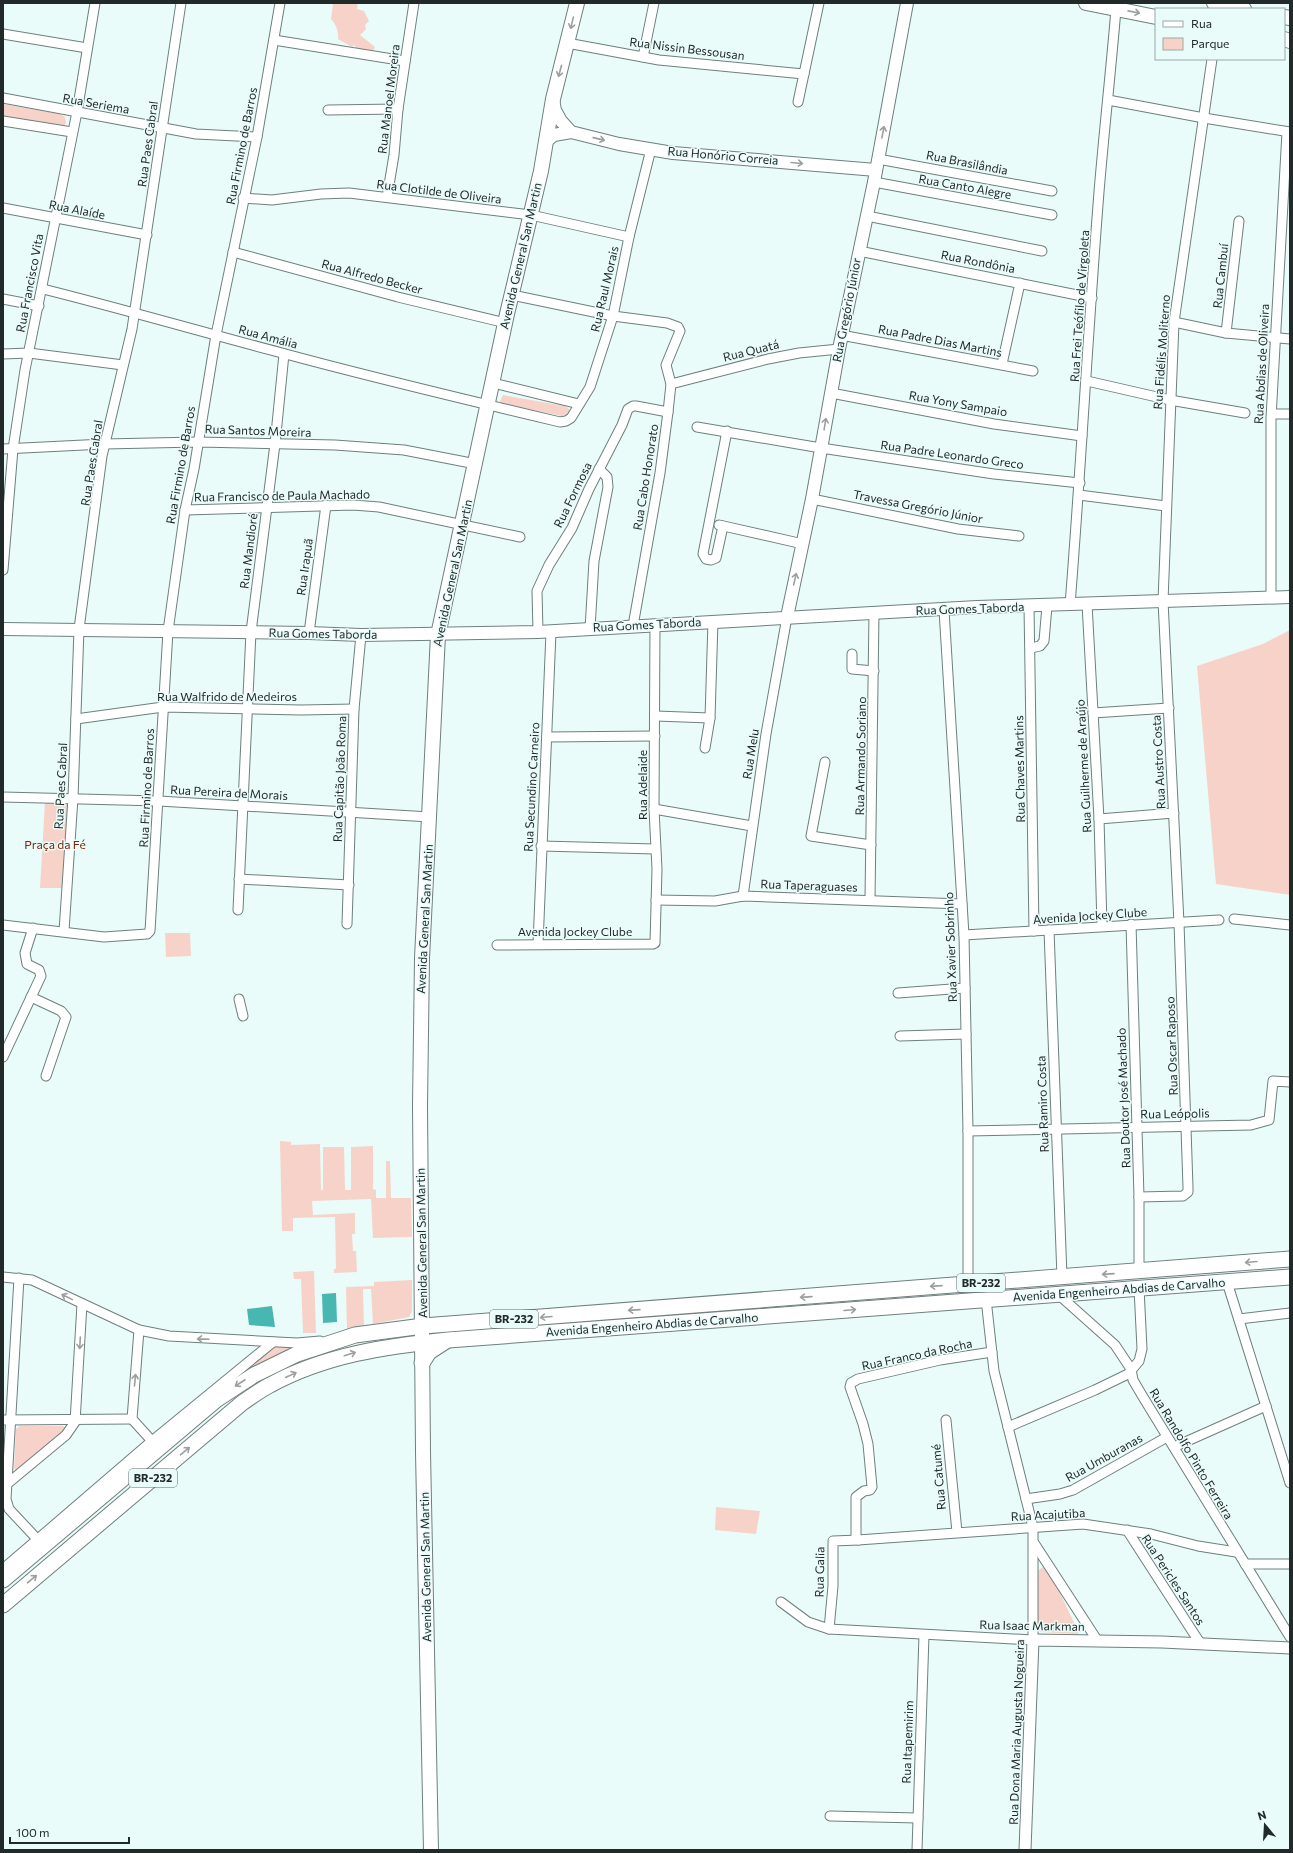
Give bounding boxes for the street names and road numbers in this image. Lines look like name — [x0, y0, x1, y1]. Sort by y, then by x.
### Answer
street label: Rua Nissin Bessousan — [629, 34, 746, 62]
street label: Rua Manoel Moreira — [374, 43, 402, 154]
street label: Rua Firmino de Barros — [223, 86, 259, 206]
street label: Rua Seriema — [62, 90, 131, 116]
street label: Rua Paes Cabral — [134, 100, 160, 188]
street label: Rua Honório Correia — [667, 143, 779, 167]
street label: Rua Brasilândia — [925, 147, 1009, 177]
street label: Rua Canto Alegre — [918, 171, 1013, 201]
street label: Rua Clotilde de Oliveira — [376, 176, 503, 206]
street label: Avenida General San Martin — [496, 181, 544, 330]
street label: Rua Alaíde — [48, 197, 107, 221]
street label: Rua Frei Teófilo de Virgoleta — [1067, 229, 1091, 382]
street label: Rua Francisco Vita — [13, 232, 45, 333]
street label: Rua Cambuí — [1210, 242, 1230, 309]
street label: Rua Raul Morais — [587, 244, 621, 333]
street label: Rua Rondônia — [940, 247, 1016, 275]
street label: Rua Alfredo Becker — [320, 256, 424, 296]
street label: Rua Gregório Júnior — [829, 256, 864, 363]
street label: Rua Fidélis Moliterno — [1150, 294, 1172, 410]
street label: Rua Abdias de Oliveira — [1251, 303, 1271, 424]
street label: Rua Amália — [237, 321, 299, 351]
street label: Rua Padre Dias Martins — [877, 321, 1003, 359]
street label: Rua Quatá — [721, 336, 780, 364]
street label: Rua Yony Sampaio — [908, 387, 1009, 419]
street label: Rua Firmino de Barros — [163, 405, 197, 525]
street label: Rua Paes Cabral — [77, 419, 105, 507]
street label: Rua Santos Moreira — [204, 421, 312, 439]
street label: Rua Cabo Honorato — [630, 423, 660, 531]
street label: Rua Padre Leonardo Greco — [880, 437, 1025, 471]
street label: Rua Formosa — [550, 460, 594, 530]
street label: Rua Francisco de Paula Machado — [194, 486, 370, 504]
street label: Travessa Gregório Júnior — [852, 487, 985, 527]
street label: Avenida General San Martin — [430, 498, 474, 648]
street label: Rua Mandioré — [236, 512, 260, 589]
street label: Rua Irapuã — [293, 537, 315, 596]
street label: Rua Gomes Taborda — [915, 599, 1025, 617]
street label: Rua Gomes Taborda — [592, 614, 702, 634]
street label: Rua Gomes Taborda — [269, 625, 378, 641]
street label: Rua Walfrido de Medeiros — [157, 689, 297, 703]
street label: Rua Armando Soriano — [852, 696, 868, 815]
street label: Rua Guilherme de Araújo — [1073, 699, 1093, 833]
street label: Rua Chaves Martins — [1011, 715, 1027, 823]
street label: Rua Austro Costa — [1149, 715, 1167, 810]
street label: Rua Capitão João Roma — [330, 716, 349, 842]
street label: Rua Secundino Carneiro — [521, 722, 541, 852]
street label: Rua Firmino de Barros — [136, 728, 156, 848]
street label: Rua Melu — [739, 728, 761, 780]
street label: Rua Paes Cabral — [51, 742, 69, 830]
street label: Rua Adelaide — [635, 750, 649, 820]
street label: Rua Pereira de Morais — [170, 782, 288, 802]
street label: Avenida General San Martin — [413, 844, 435, 994]
street label: Rua Taperaguases — [760, 876, 858, 894]
street label: Rua Xavier Sobrinho — [941, 892, 959, 1002]
street label: Avenida Jockey Clube — [1032, 904, 1148, 927]
street label: Avenida Jockey Clube — [518, 924, 632, 939]
street label: Rua Oscar Raposo — [1162, 996, 1180, 1096]
street label: Rua Doutor José Machado — [1114, 1028, 1133, 1169]
street label: Rua Ramiro Costa — [1033, 1055, 1051, 1153]
street label: Rua Leópolis — [1140, 1105, 1210, 1121]
street label: Avenida General San Martin — [413, 1168, 429, 1318]
road number: BR-232 — [957, 1274, 1005, 1292]
street label: Avenida Engenheiro Abdias de Carvalho — [1012, 1275, 1226, 1303]
road number: BR-232 — [490, 1310, 538, 1328]
street label: Avenida Engenheiro Abdias de Carvalho — [545, 1310, 759, 1338]
street label: Rua Franco da Rocha — [860, 1335, 973, 1373]
street label: Rua Randolfo Pinto Ferreira — [1147, 1386, 1236, 1521]
street label: Rua Umburanas — [1063, 1430, 1144, 1484]
street label: Rua Catumé — [928, 1444, 948, 1511]
road number: BR-232 — [129, 1469, 177, 1487]
street label: Avenida General San Martin — [417, 1492, 433, 1642]
street label: Rua Acajutiba — [1010, 1505, 1086, 1523]
street label: Rua Pericles Santos — [1139, 1531, 1208, 1627]
street label: Rua Galia — [812, 1546, 826, 1597]
street label: Rua Isaac Markman — [979, 1617, 1085, 1633]
street label: Rua Dona Maria Augusta Nogueira — [1006, 1639, 1026, 1825]
street label: Rua Itapemirim — [899, 1700, 915, 1784]

